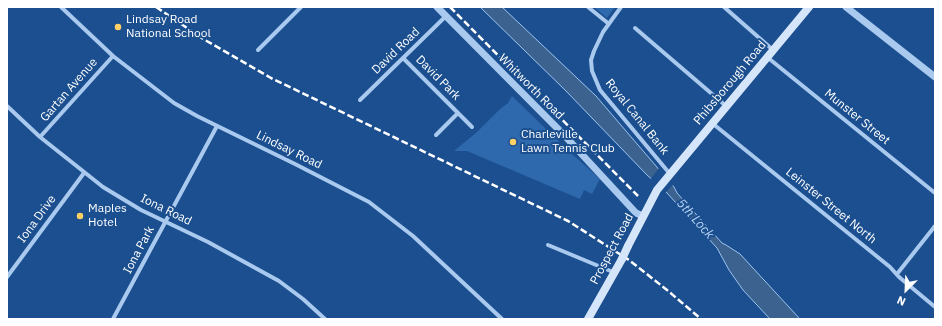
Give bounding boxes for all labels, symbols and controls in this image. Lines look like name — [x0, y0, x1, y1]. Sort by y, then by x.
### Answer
place label: Lindsay Road National School — [126, 13, 211, 41]
marker: Lindsay Road National School — [113, 22, 123, 32]
street label: David Road — [369, 25, 423, 77]
street label: Phibsborough Road — [691, 38, 769, 128]
street label: Whitworth Road — [495, 51, 567, 123]
street label: David Park — [413, 53, 463, 103]
street label: Gartan Avenue — [37, 55, 101, 125]
street label: Royal Canal Bank — [602, 76, 672, 158]
street label: Munster Street — [821, 86, 893, 148]
street label: Lindsay Road — [254, 128, 324, 172]
place label: Charleville Lawn Tennis Club — [521, 128, 615, 156]
marker: Charleville Lawn Tennis Club — [508, 137, 518, 147]
street label: Leinster Street North — [783, 165, 879, 247]
street label: Iona Road — [138, 191, 194, 229]
street label: Iona Drive — [15, 192, 59, 246]
water label: 5th Lock — [673, 196, 717, 242]
place label: Maples Hotel — [88, 202, 127, 230]
marker: Maples Hotel — [75, 211, 85, 221]
street label: Prospect Road — [587, 211, 637, 287]
street label: Iona Park — [120, 224, 158, 276]
north arrow — [886, 270, 926, 310]
text: N — [895, 293, 908, 309]

